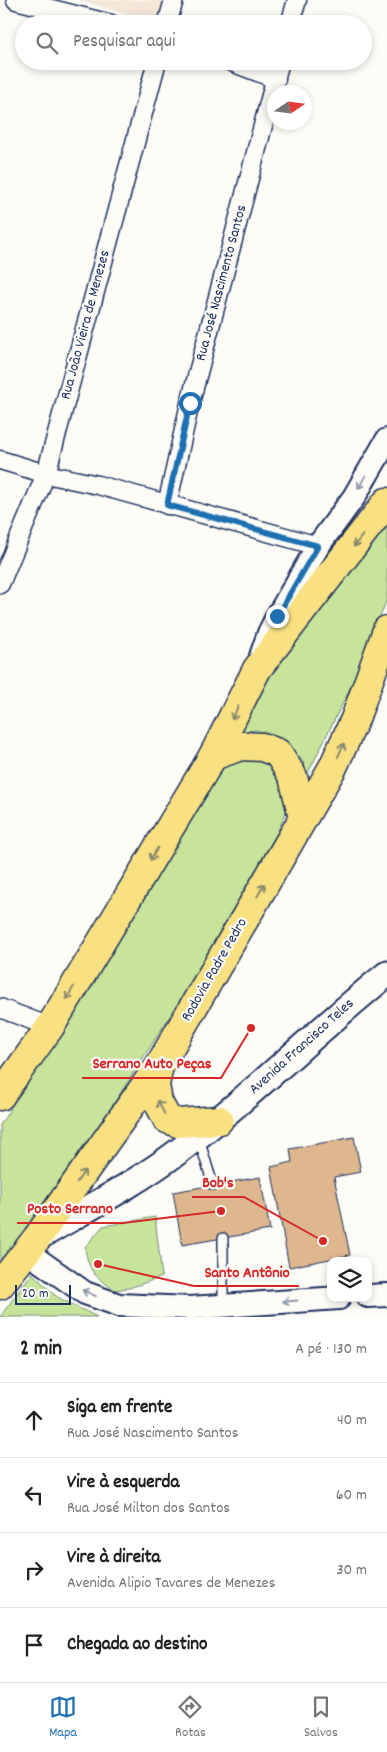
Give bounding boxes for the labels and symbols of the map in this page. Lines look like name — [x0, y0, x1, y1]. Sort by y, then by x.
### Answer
north arrow — [267, 85, 312, 130]
street label: Rua José Nascimento Santos — [191, 203, 253, 363]
street label: Rua João Vieira de Menezes — [55, 248, 117, 402]
route start — [179, 392, 202, 415]
one-way arrow — [357, 474, 367, 488]
one-way arrow — [352, 534, 363, 547]
route end — [266, 605, 289, 628]
one-way arrow — [230, 705, 239, 720]
one-way arrow — [337, 743, 347, 758]
one-way arrow — [149, 846, 159, 860]
one-way arrow — [256, 884, 266, 898]
street label: Rodovia Padre Pedro — [176, 914, 254, 1026]
one-way arrow — [65, 985, 75, 999]
street label: Avenida Francisco Teles — [245, 994, 359, 1100]
callout: Serrano Auto Peças — [82, 1047, 221, 1078]
text: Serrano Auto Peças — [93, 1053, 212, 1076]
one-way arrow — [156, 1099, 166, 1114]
callout: Bob's — [192, 1166, 244, 1197]
one-way arrow — [76, 1169, 86, 1183]
text: Bob's — [202, 1172, 234, 1195]
callout: Posto Serrano — [17, 1192, 123, 1223]
text: Posto Serrano — [27, 1198, 113, 1221]
callout: Santo Antônio — [194, 1255, 299, 1286]
text: Santo Antônio — [204, 1262, 290, 1285]
scale bar — [15, 1282, 71, 1305]
one-way arrow — [82, 1288, 97, 1298]
one-way arrow — [282, 1297, 298, 1306]

